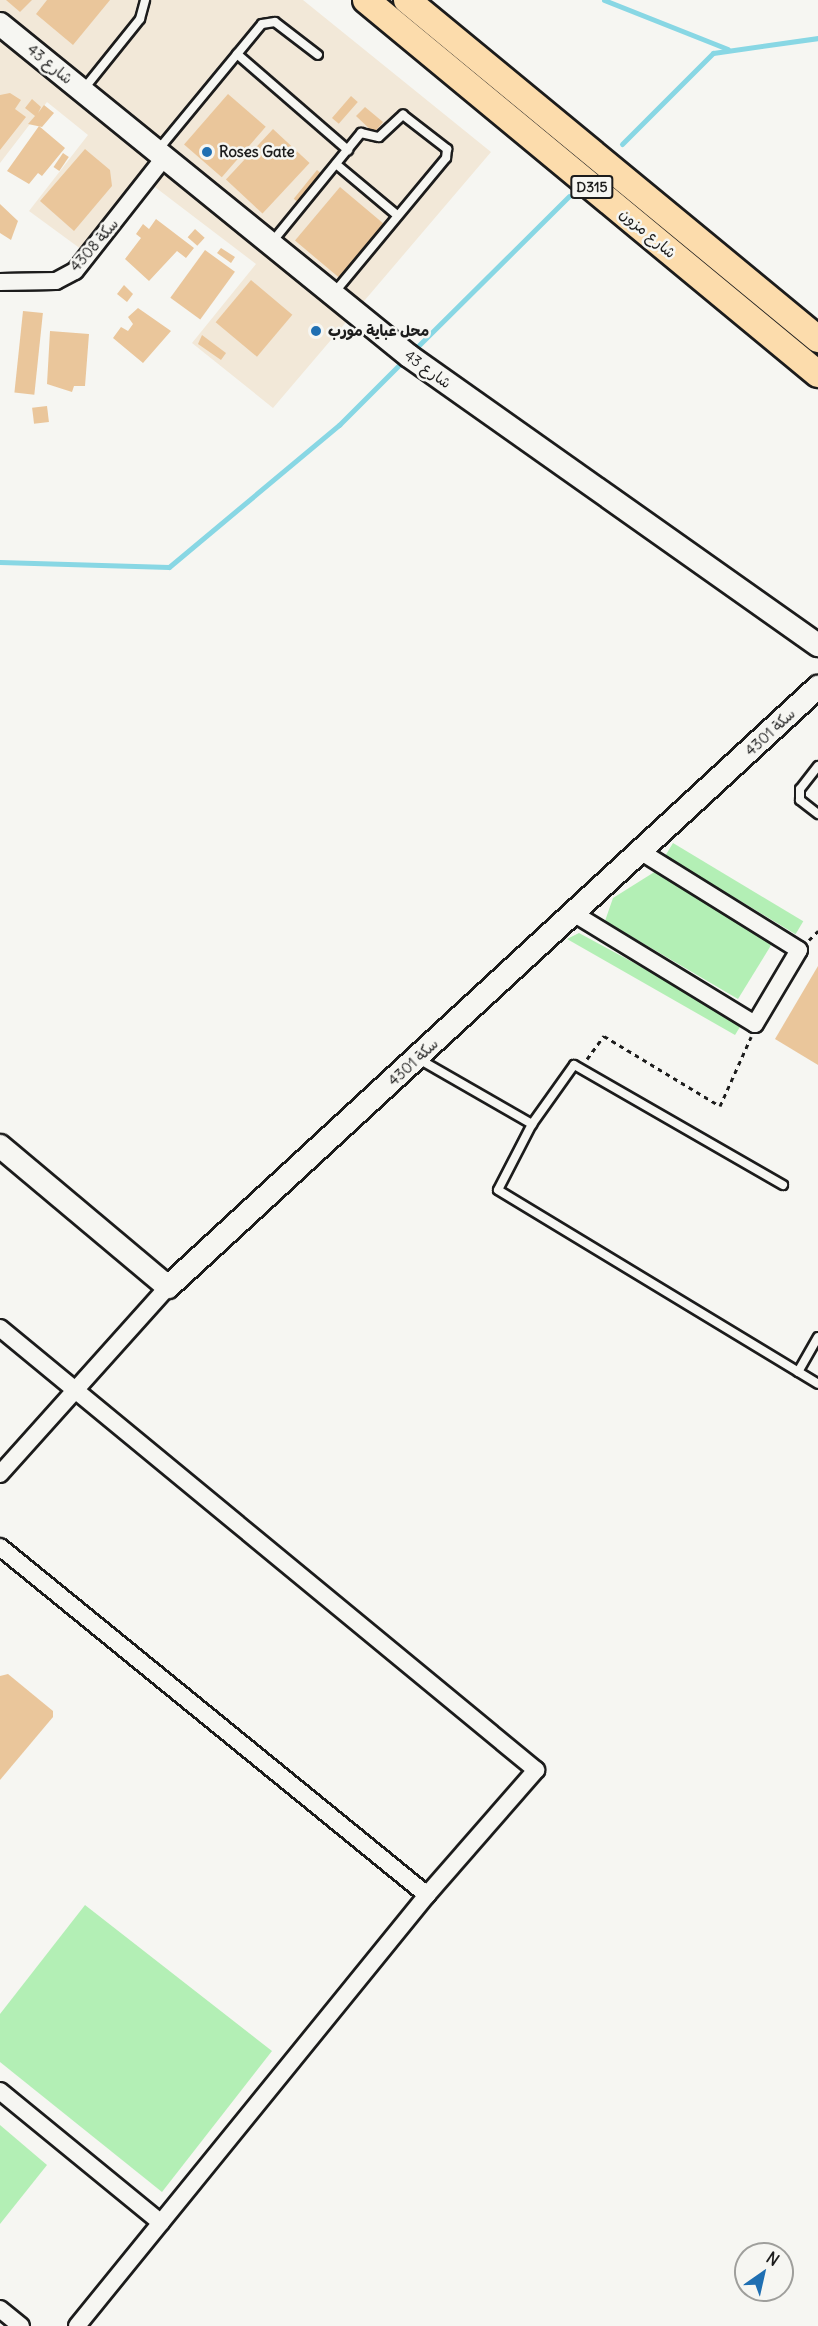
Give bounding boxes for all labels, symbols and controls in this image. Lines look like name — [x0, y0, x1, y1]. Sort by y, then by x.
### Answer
street label: شارع 43 — [24, 40, 76, 88]
place label: Roses Gate — [219, 143, 295, 161]
marker: Roses Gate — [200, 145, 214, 159]
road number: D315 — [570, 176, 614, 198]
street label: شارع مزون — [616, 204, 680, 262]
street label: سكة 4308 — [66, 215, 122, 275]
place label: محل عباية مورب — [328, 322, 429, 340]
marker: محل عباية مورب — [309, 324, 323, 338]
street label: شارع 43 — [401, 346, 455, 392]
street label: سكة 4301 — [741, 704, 799, 760]
street label: سكة 4301 — [384, 1034, 442, 1090]
north arrow — [734, 2242, 794, 2302]
text: N — [763, 2247, 783, 2270]

